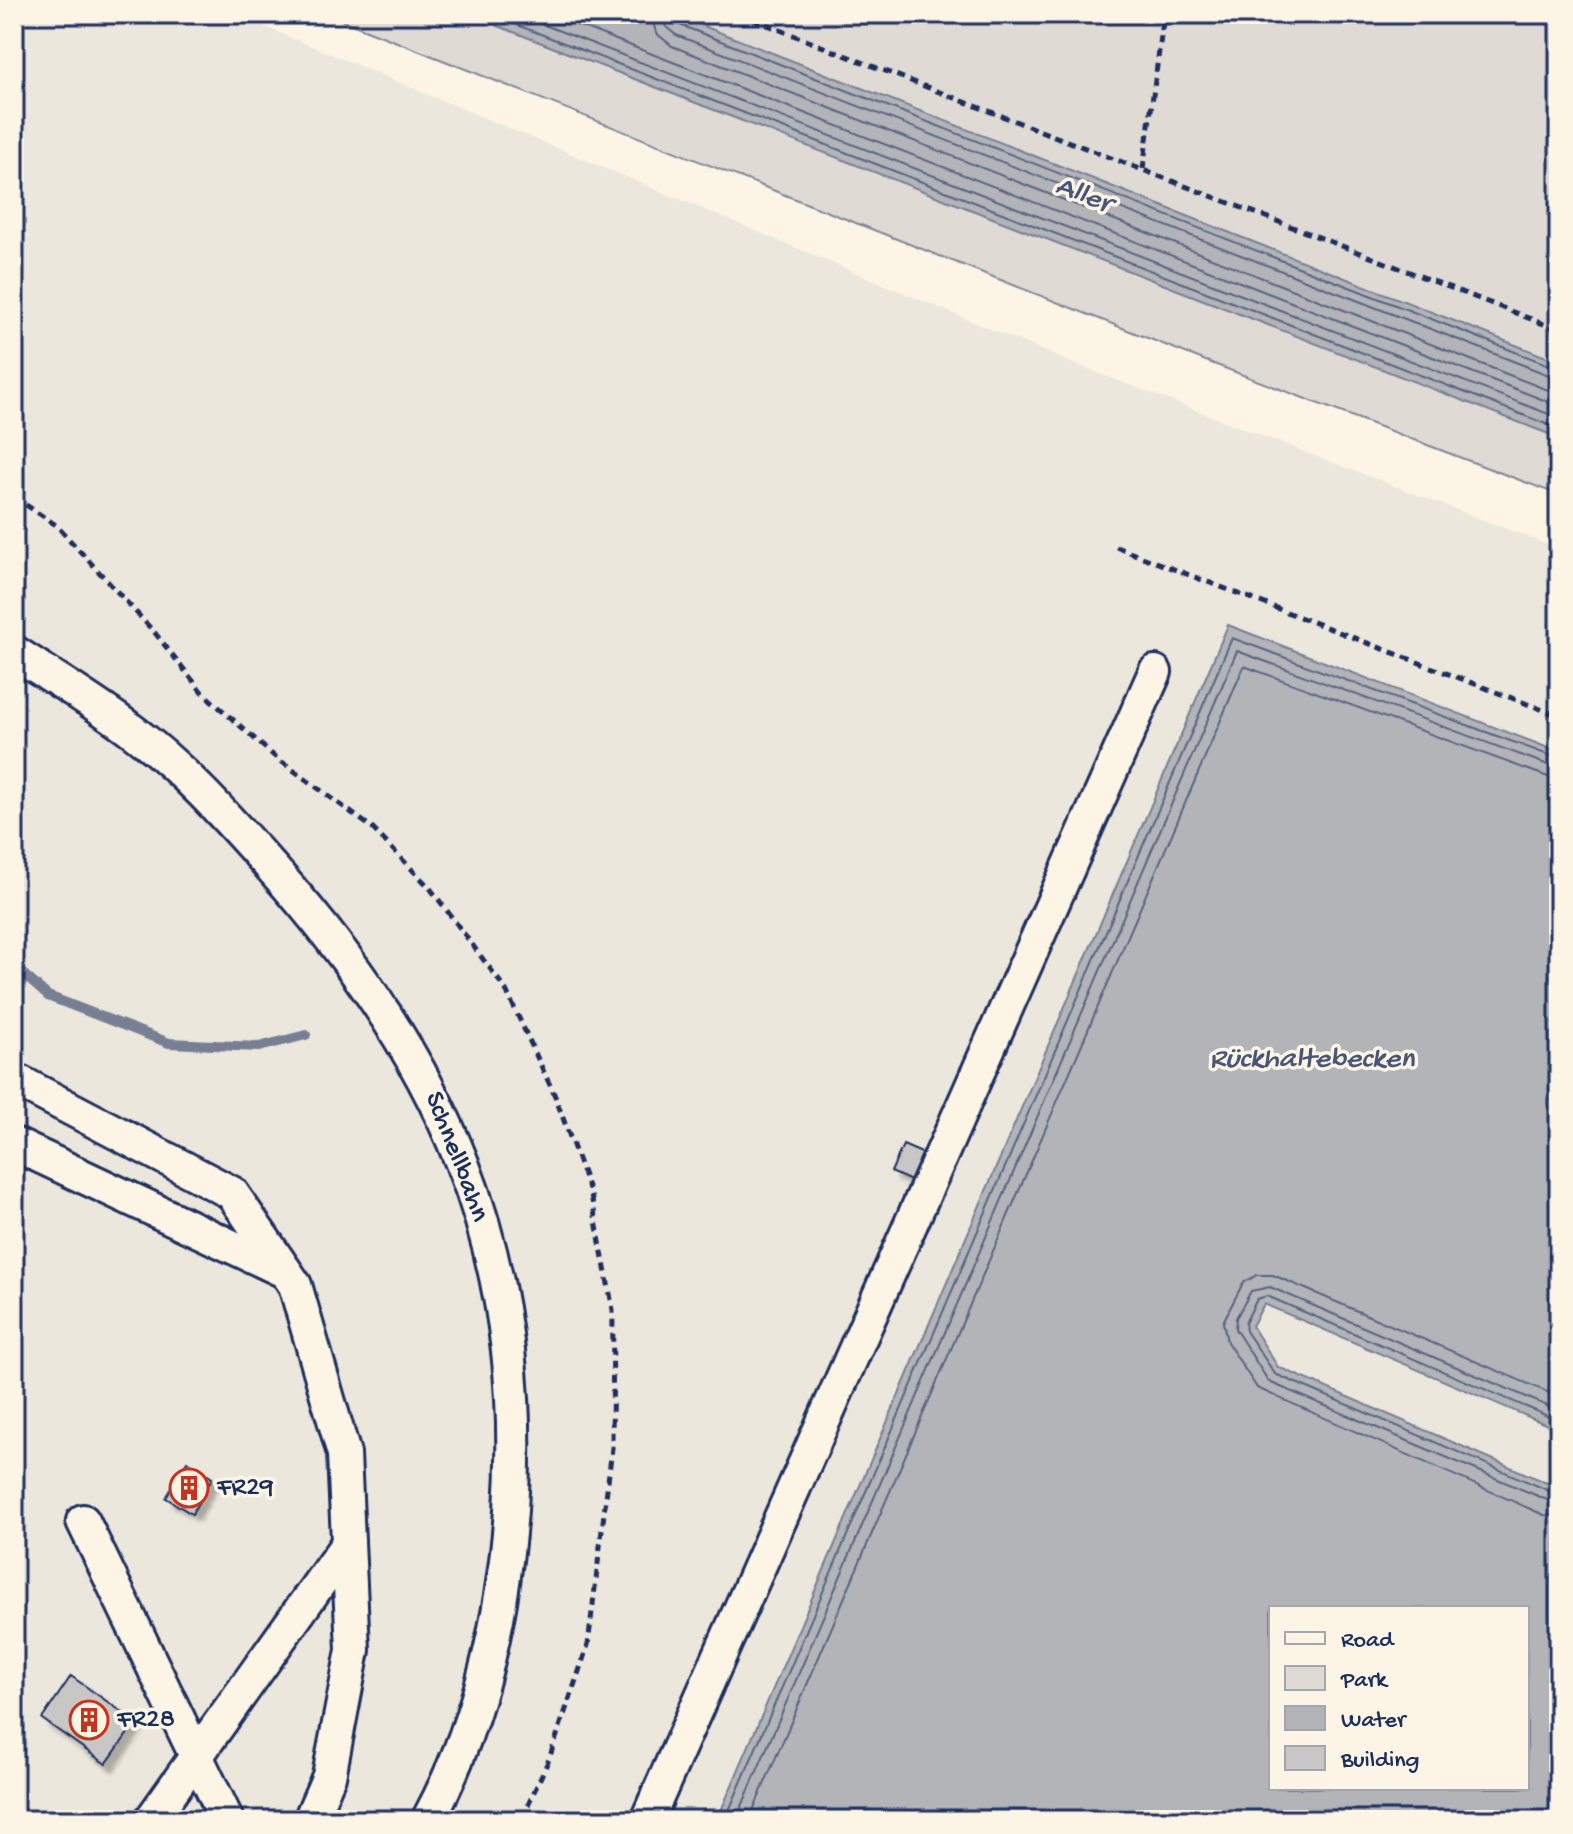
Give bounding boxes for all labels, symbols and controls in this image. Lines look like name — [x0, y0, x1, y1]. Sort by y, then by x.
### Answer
water label: Aller — [1050, 169, 1121, 224]
water label: Rückhaltebecken — [1209, 1043, 1415, 1078]
street label: Schnellbahn — [416, 1087, 496, 1227]
building icon: FR29 — [168, 1467, 210, 1509]
place label: FR29 — [216, 1472, 274, 1505]
legend — [1269, 1606, 1529, 1790]
text: Road — [1341, 1627, 1395, 1656]
text: Park — [1340, 1667, 1389, 1696]
building icon: FR28 — [68, 1699, 110, 1741]
place label: FR28 — [116, 1704, 175, 1737]
text: Water — [1341, 1707, 1408, 1736]
text: Building — [1340, 1747, 1419, 1776]

